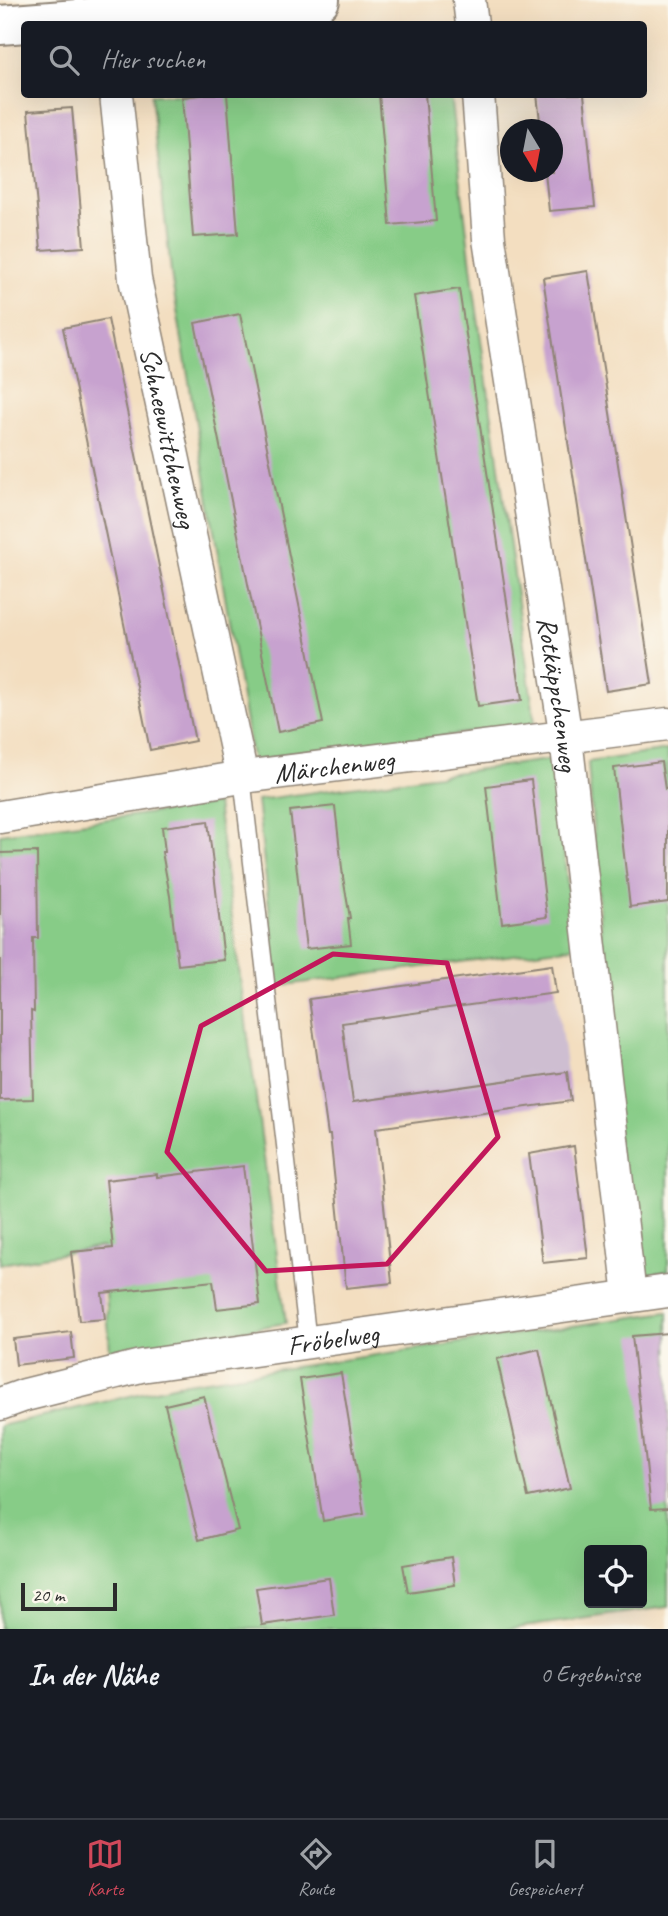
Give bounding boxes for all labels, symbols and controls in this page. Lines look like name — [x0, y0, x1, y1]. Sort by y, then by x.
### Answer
search box — [21, 21, 647, 98]
icon: search — [45, 41, 83, 79]
text: Hier suchen — [101, 43, 205, 76]
north arrow — [500, 119, 563, 182]
street label: Schneewittchenweg — [133, 344, 206, 532]
street label: Rotkäppchenweg — [530, 614, 587, 775]
street label: Märchenweg — [272, 741, 398, 790]
street label: Fröbelweg — [285, 1315, 382, 1362]
map controls — [584, 1545, 647, 1608]
button: locate — [584, 1545, 647, 1608]
scale bar — [21, 1580, 117, 1612]
text: 20 m — [32, 1583, 64, 1607]
text: In der Nähe — [28, 1656, 157, 1694]
text: 0 Ergebnisse — [540, 1660, 640, 1689]
tab: Karte — [86, 1835, 124, 1901]
tab: Route — [297, 1835, 335, 1901]
tab: Gespeichert — [508, 1835, 582, 1901]

